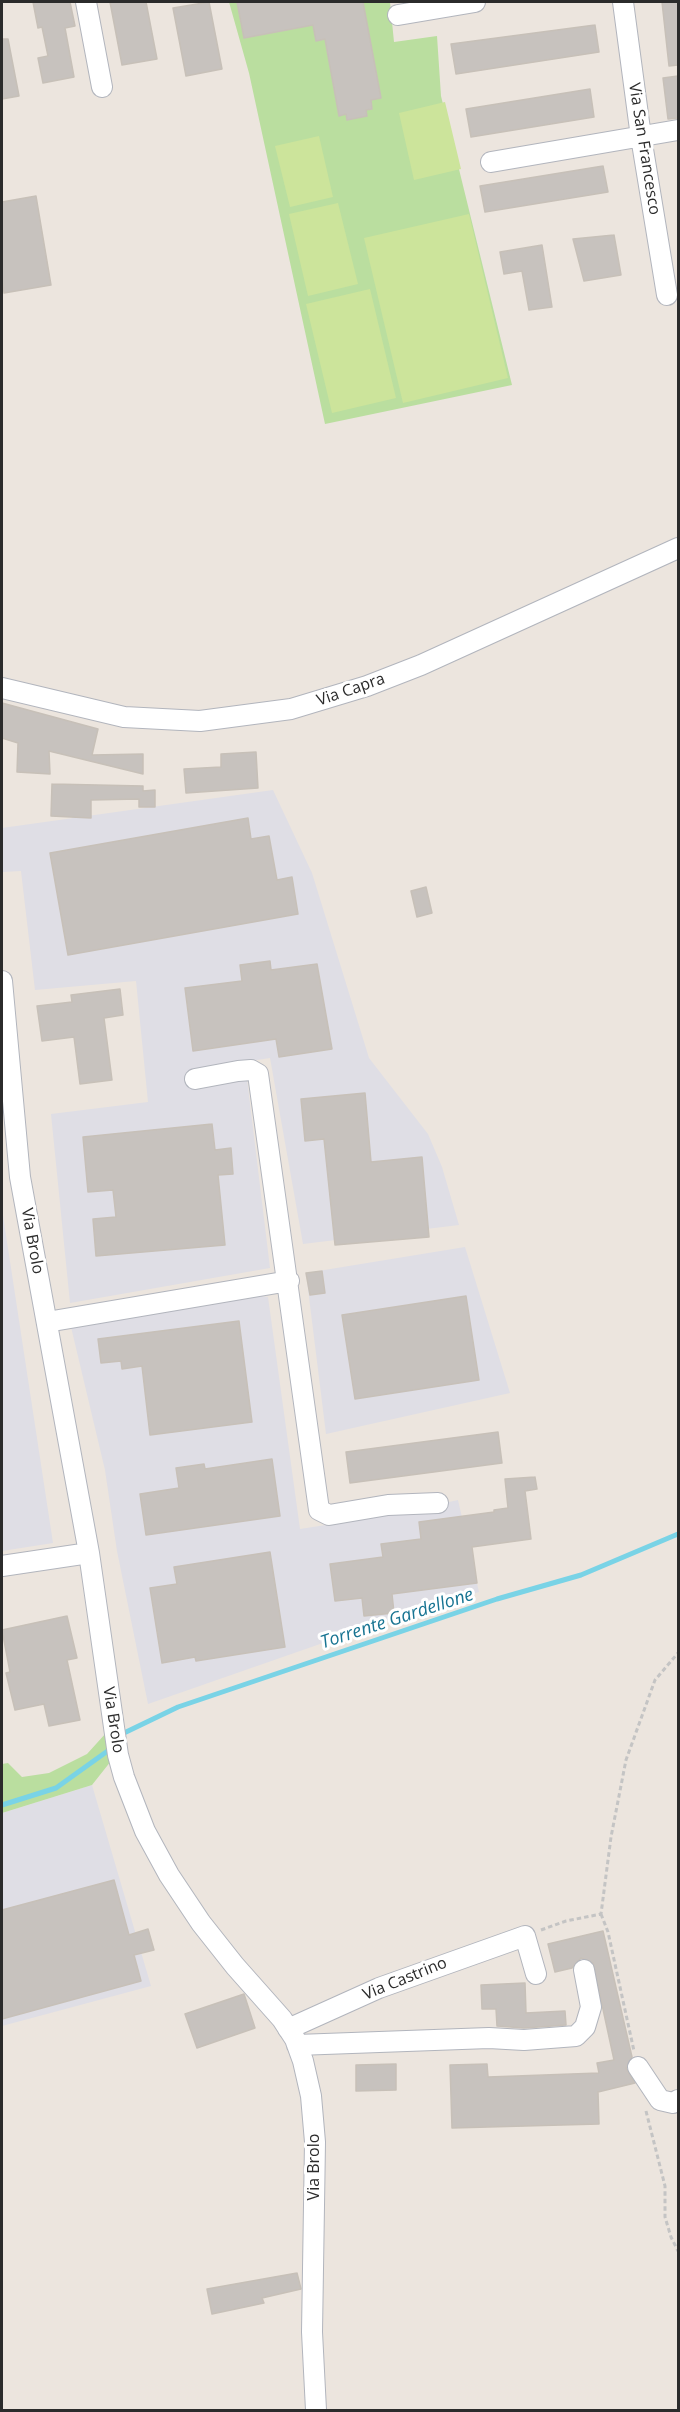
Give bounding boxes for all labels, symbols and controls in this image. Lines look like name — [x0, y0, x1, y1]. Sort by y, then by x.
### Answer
street label: Via San Francesco — [624, 82, 664, 216]
street label: Via Capra — [314, 669, 388, 711]
street label: Via Brolo — [17, 1206, 47, 1276]
water label: Torrente Gardellone — [318, 1584, 476, 1654]
street label: Via Brolo — [98, 1686, 128, 1754]
street label: Via Castrino — [360, 1953, 450, 2005]
street label: Via Brolo — [304, 2134, 324, 2200]

